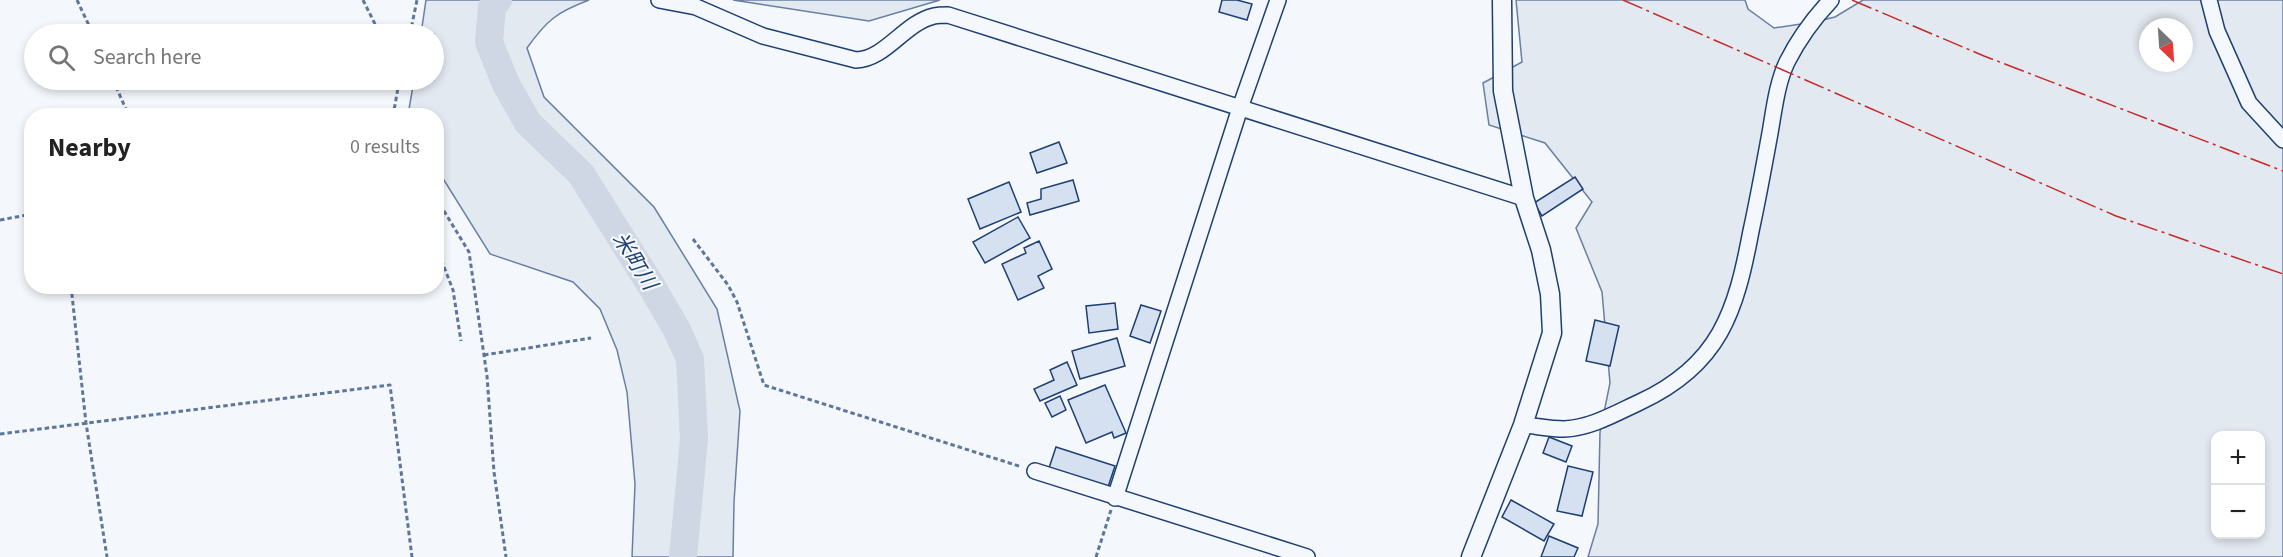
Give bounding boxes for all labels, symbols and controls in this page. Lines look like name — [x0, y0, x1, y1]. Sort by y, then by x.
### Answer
north arrow — [2139, 18, 2193, 72]
search box — [24, 24, 444, 90]
icon: search — [45, 41, 78, 74]
text: Search here — [93, 41, 201, 73]
text: Nearby — [48, 129, 131, 166]
text: 0 results — [350, 133, 420, 161]
water label: 米町川 — [606, 226, 665, 297]
map controls — [2211, 431, 2265, 539]
button: + — [2211, 431, 2265, 485]
button: − — [2211, 485, 2265, 539]

